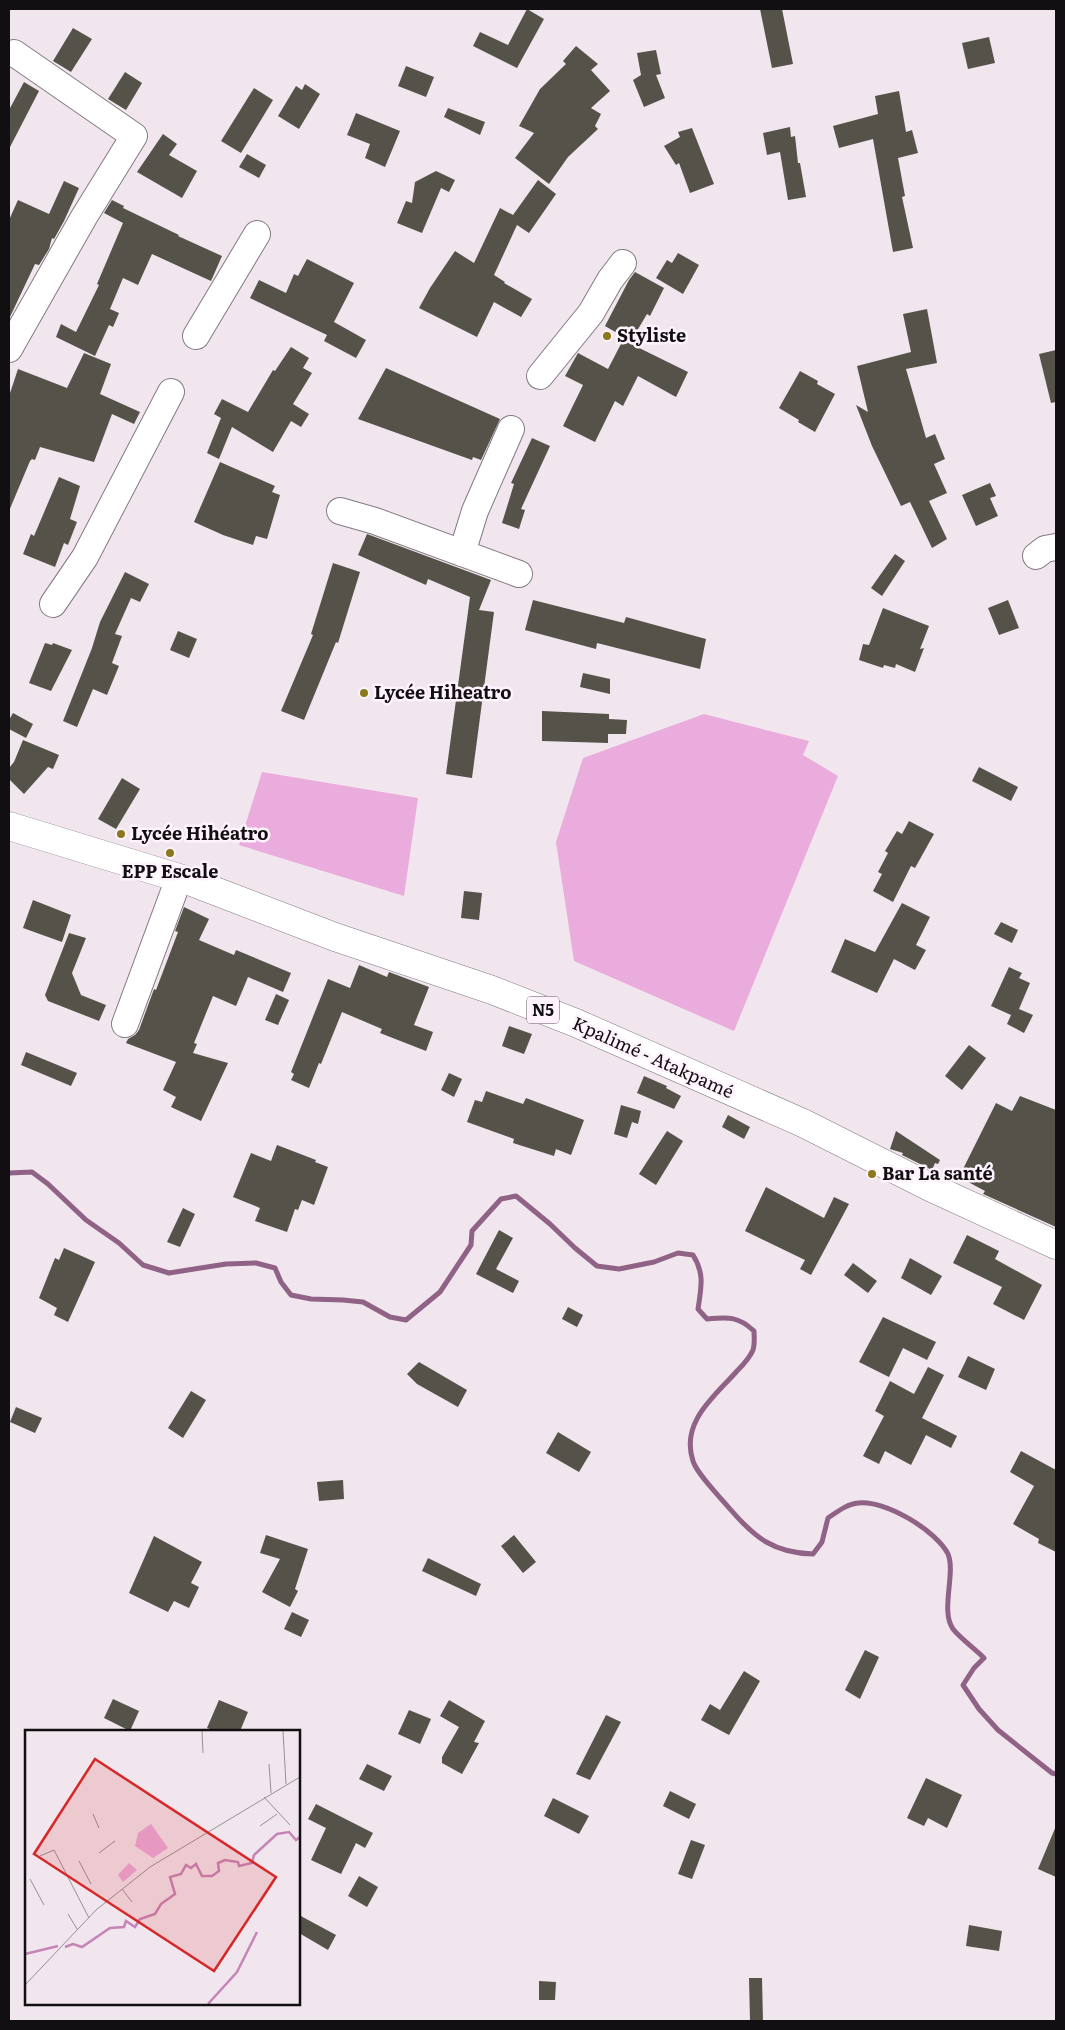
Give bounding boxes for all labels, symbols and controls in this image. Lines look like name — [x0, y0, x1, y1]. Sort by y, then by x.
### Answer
place label: Styliste — [617, 321, 686, 348]
marker: Styliste — [601, 330, 613, 342]
place label: Lycée Hiheatro — [374, 678, 511, 705]
marker: Lycée Hiheatro — [358, 687, 370, 699]
place label: Lycée Hihéatro — [131, 819, 268, 846]
marker: Lycée Hihéatro — [115, 828, 127, 840]
marker: EPP Escale — [164, 847, 176, 859]
place label: EPP Escale — [122, 857, 218, 884]
road number: N5 — [527, 996, 559, 1024]
street label: Kpalimé - Atakpamé — [569, 1009, 739, 1104]
place label: Bar La santé — [882, 1159, 993, 1186]
marker: Bar La santé — [866, 1168, 878, 1180]
inset map — [25, 1730, 300, 2005]

